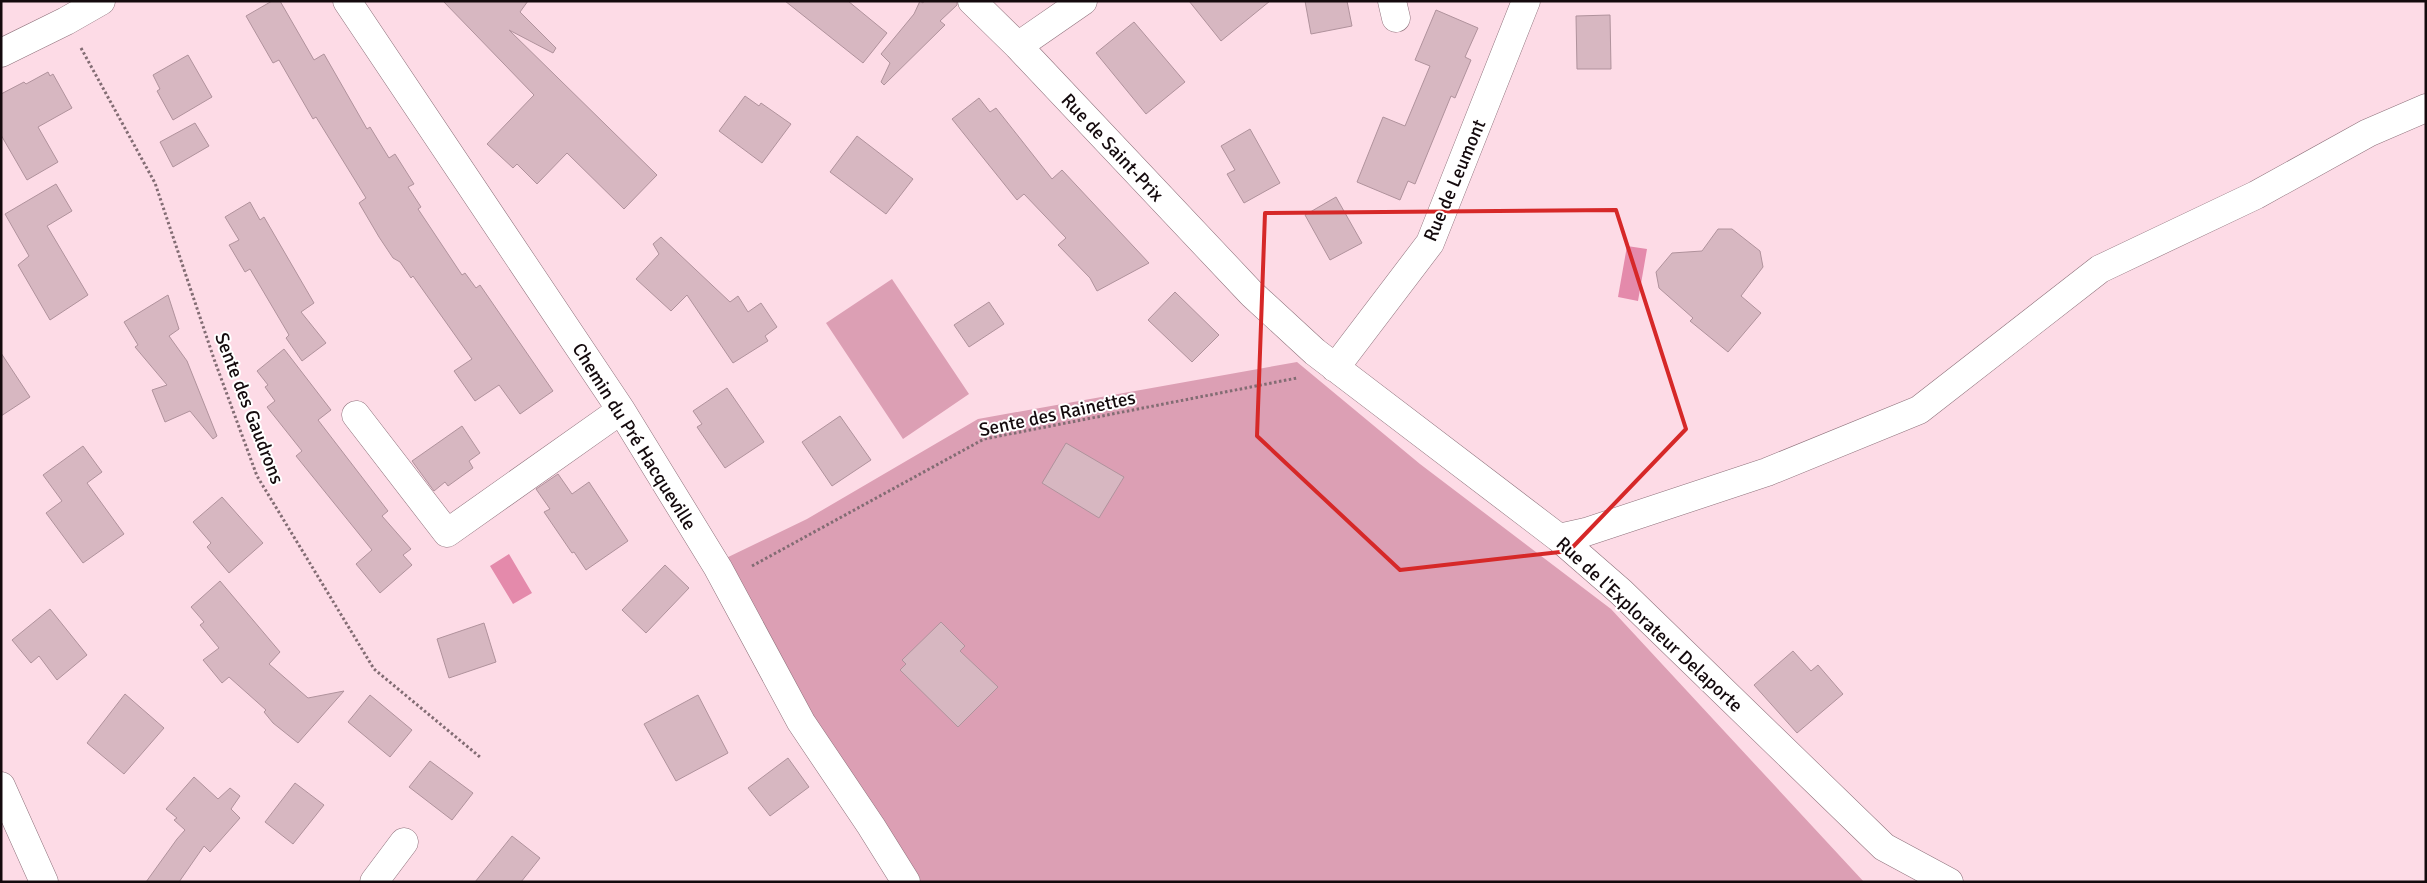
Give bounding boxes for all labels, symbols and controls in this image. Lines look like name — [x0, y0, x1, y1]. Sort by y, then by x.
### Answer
street label: Rue de Saint-Prix — [1056, 89, 1169, 207]
street label: Rue de Leumont — [1418, 115, 1492, 245]
street label: Sente des Gaudrons — [209, 329, 289, 487]
street label: Chemin du Pré Hacqueville — [567, 338, 702, 535]
street label: Sente des Rainettes — [977, 386, 1138, 442]
street label: Rue de l'Explorateur Delaporte — [1551, 532, 1748, 718]

